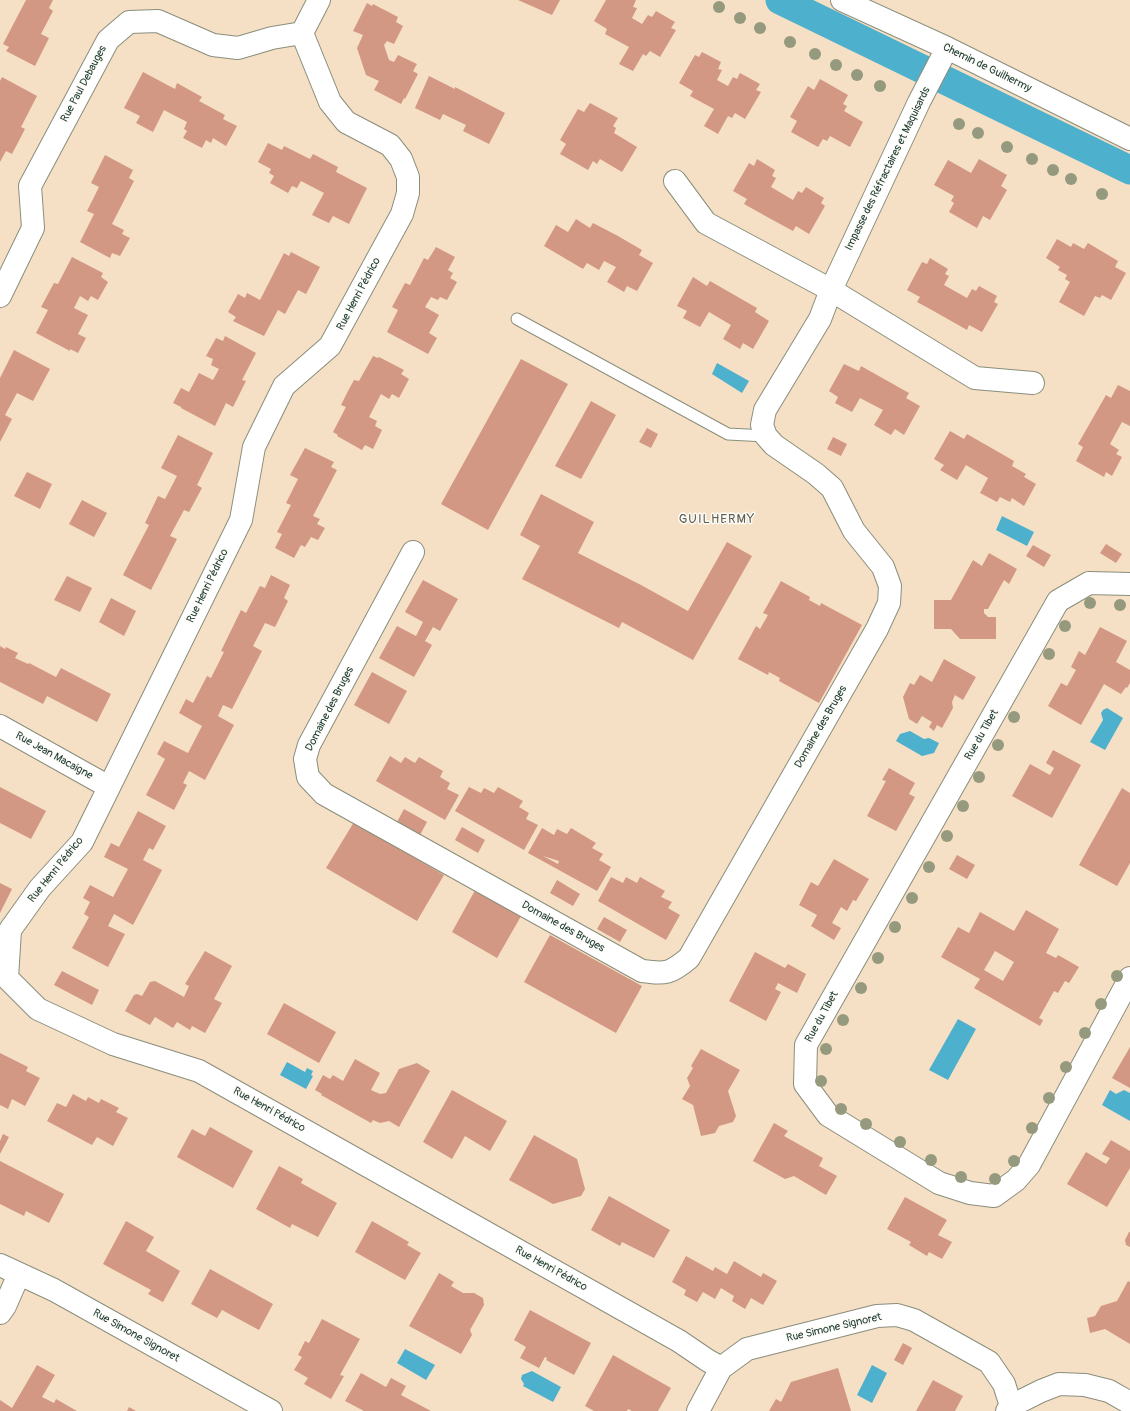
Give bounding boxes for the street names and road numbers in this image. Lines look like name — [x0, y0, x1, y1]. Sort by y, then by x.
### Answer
street label: Chemin de Guilhermy — [940, 41, 1034, 95]
street label: Rue Paul Debauges — [58, 43, 110, 125]
street label: Impasse des Réfractaires et Maquisards — [843, 85, 933, 253]
street label: Rue Henri Pédrico — [334, 255, 384, 333]
street label: Rue Henri Pédrico — [184, 547, 232, 625]
street label: Domaine des Bruges — [303, 665, 357, 753]
street label: Domaine des Bruges — [792, 683, 850, 771]
street label: Rue du Tibet — [962, 707, 1002, 763]
street label: Rue Jean Macaigne — [13, 729, 95, 783]
street label: Rue Henri Pédrico — [25, 835, 87, 905]
street label: Domaine des Bruges — [519, 899, 607, 955]
street label: Rue du Tibet — [803, 989, 841, 1045]
street label: Rue Henri Pédrico — [231, 1085, 307, 1135]
street label: Rue Henri Pédrico — [513, 1244, 589, 1294]
street label: Rue Simone Signoret — [90, 1307, 182, 1365]
street label: Rue Simone Signoret — [785, 1311, 883, 1345]

